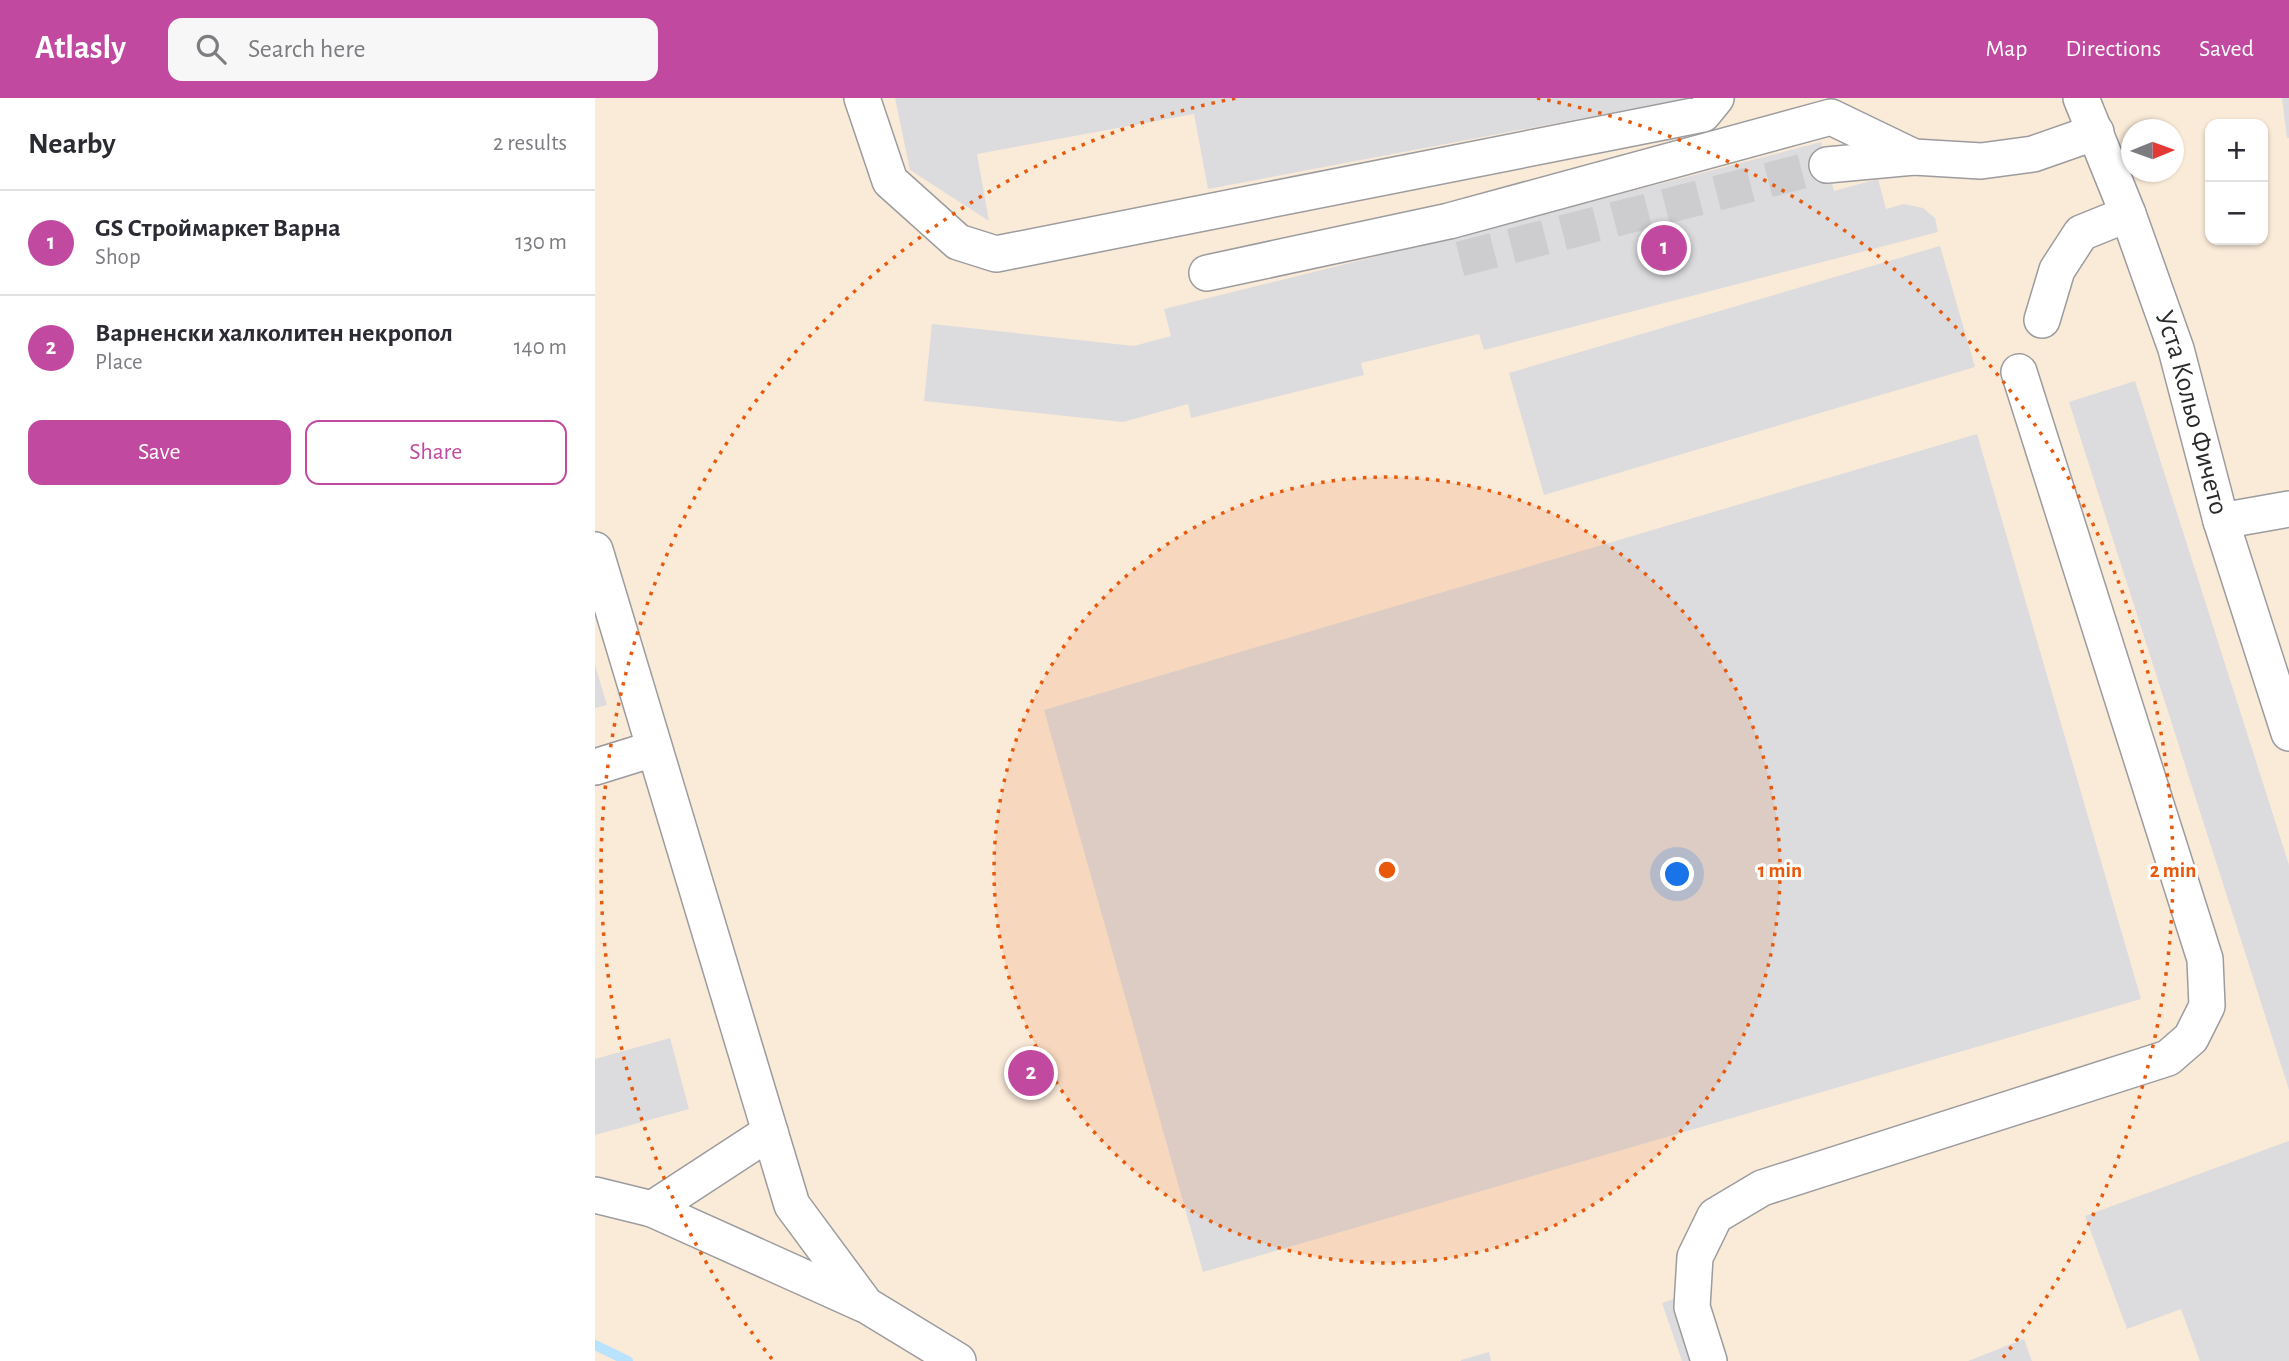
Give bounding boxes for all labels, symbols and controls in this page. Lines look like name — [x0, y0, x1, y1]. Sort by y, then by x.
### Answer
search box — [168, 18, 658, 81]
icon: search — [192, 30, 230, 68]
text: Atlasly — [35, 32, 126, 65]
text: Search here — [248, 36, 366, 62]
text: Map — [1985, 37, 2027, 61]
text: Directions — [2065, 37, 2161, 61]
text: Saved — [2199, 37, 2254, 61]
north arrow — [2121, 119, 2184, 182]
map controls — [2205, 119, 2268, 245]
button: + — [2205, 119, 2268, 182]
text: Nearby — [28, 129, 116, 159]
text: 2 results — [493, 132, 567, 155]
button: − — [2205, 182, 2268, 245]
text: GS Строймаркет Варна — [95, 215, 341, 241]
pin: 1 — [1641, 222, 1687, 274]
text: 1 — [47, 231, 55, 254]
text: 130 m — [515, 231, 567, 254]
text: Shop — [95, 246, 141, 269]
street label: Уста Кольо Фичето — [2150, 307, 2233, 518]
text: Варненски халколитен некропол — [95, 320, 453, 346]
text: 2 — [46, 336, 56, 359]
text: 140 m — [514, 336, 567, 359]
text: Place — [95, 351, 143, 374]
button: Save — [28, 420, 291, 485]
button: Share — [305, 420, 567, 485]
your location — [1660, 857, 1694, 891]
centre of rings — [1375, 858, 1399, 882]
text: 1 min — [1758, 860, 1802, 881]
text: 2 min — [2150, 860, 2196, 881]
pin: 2 — [1008, 1047, 1054, 1099]

